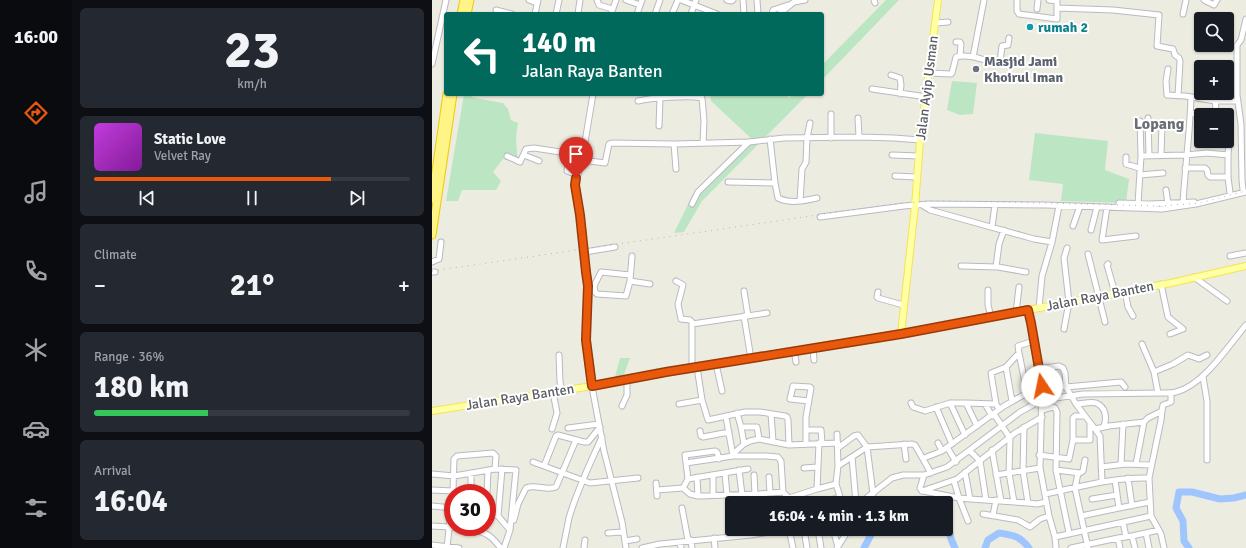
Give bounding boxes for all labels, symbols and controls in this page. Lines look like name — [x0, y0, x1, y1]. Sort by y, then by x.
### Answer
map controls — [1194, 12, 1234, 148]
button: search — [1194, 12, 1234, 52]
text: 23 — [224, 18, 280, 82]
place label: rumah 2 — [1038, 19, 1088, 36]
marker: rumah 2 — [1025, 22, 1035, 32]
text: 16:00 — [14, 26, 58, 48]
text: 140 m — [522, 26, 596, 60]
icon: left — [456, 28, 508, 80]
street label: Jalan Ayip Usman — [912, 35, 942, 141]
place label: Masjid Jami Khoirul Iman — [984, 53, 1063, 86]
text: Jalan Raya Banten — [522, 60, 663, 82]
button: + — [1194, 60, 1234, 100]
marker: Masjid Jami Khoirul Iman — [971, 64, 981, 74]
text: km/h — [237, 76, 267, 92]
icon: directions — [22, 99, 50, 127]
button: − — [1194, 108, 1234, 148]
district label: Lopang — [1134, 114, 1185, 134]
text: Static Love — [154, 130, 226, 148]
pin — [559, 137, 593, 178]
icon: arrive — [565, 143, 587, 165]
text: Velvet Ray — [154, 148, 211, 164]
icon: music — [22, 178, 50, 206]
icon: previous — [136, 187, 158, 209]
icon: pause — [241, 187, 263, 209]
icon: next — [346, 187, 368, 209]
text: Climate — [94, 247, 137, 263]
icon: phone — [22, 257, 50, 285]
text: 21° — [230, 267, 274, 304]
text: − — [94, 272, 106, 299]
text: + — [398, 272, 410, 299]
street label: Jalan Raya Banten — [1045, 277, 1155, 315]
icon: climate — [22, 336, 50, 364]
text: Range · 36% — [94, 349, 164, 365]
position arrow — [1021, 365, 1063, 407]
text: 180 km — [94, 369, 189, 406]
street label: Jalan Raya Banten — [465, 380, 575, 414]
icon: car — [22, 415, 50, 443]
text: Arrival — [94, 463, 131, 479]
text: 16:04 — [94, 483, 168, 520]
speed limit sign: 30 — [444, 484, 496, 536]
icon: filters — [22, 494, 50, 522]
text: 16:04 · 4 min · 1.3 km — [769, 507, 909, 525]

